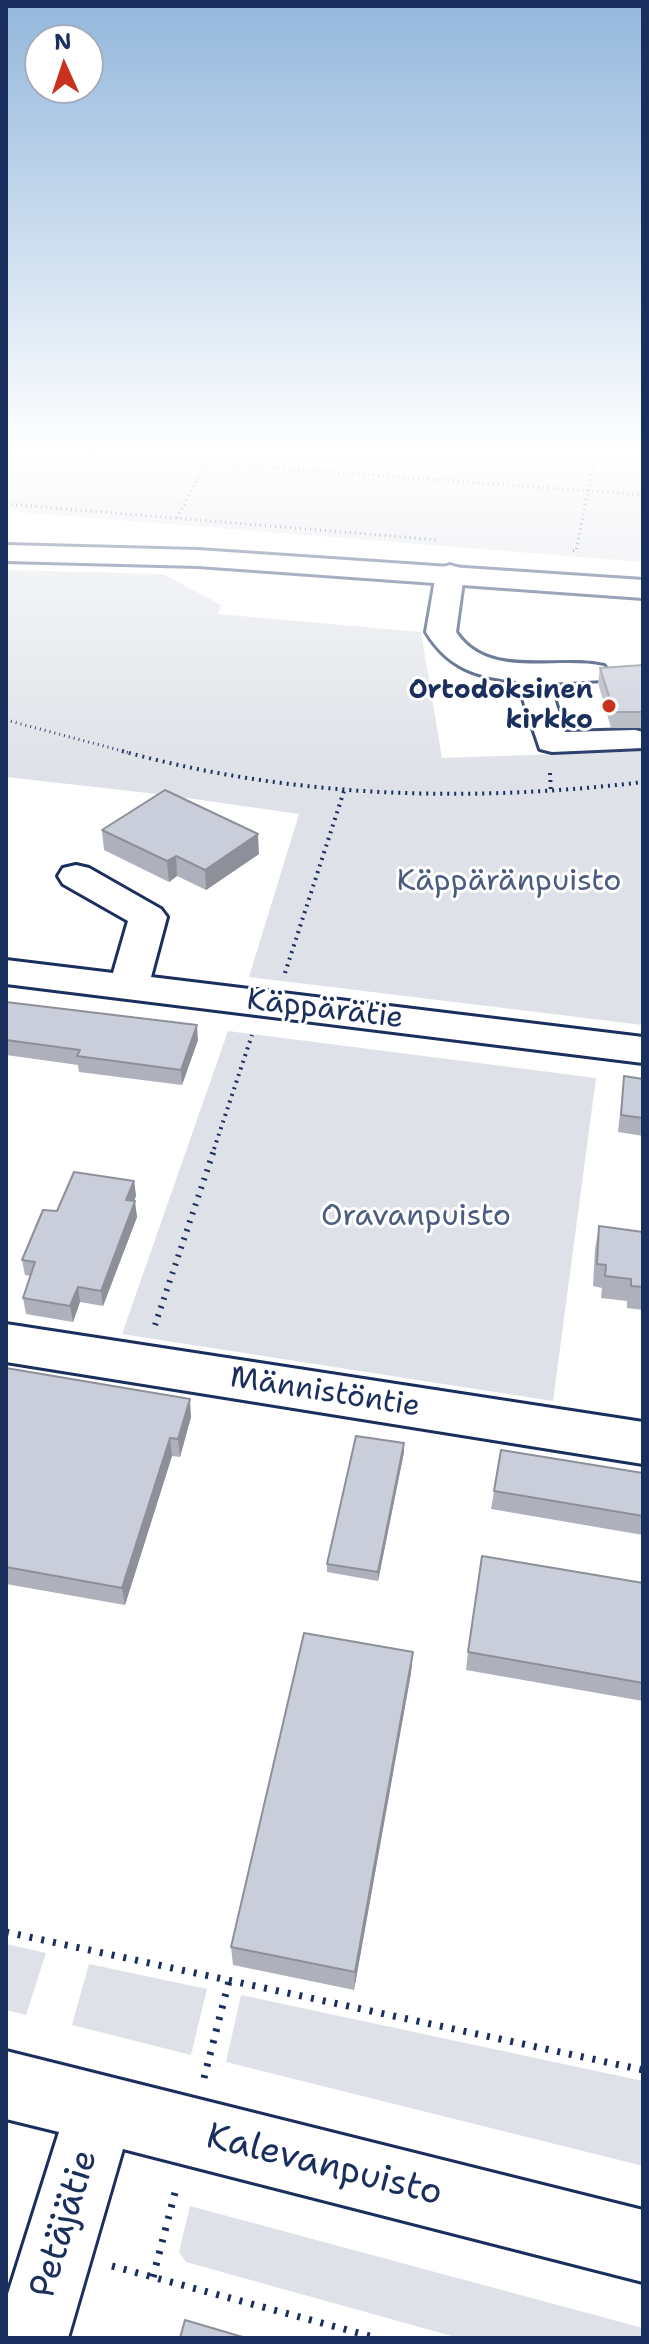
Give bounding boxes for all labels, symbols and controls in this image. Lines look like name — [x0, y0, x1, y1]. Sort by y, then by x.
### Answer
north arrow — [24, 24, 104, 104]
text: N — [53, 27, 72, 56]
place label: Ortodoksinen kirkko — [408, 675, 593, 736]
marker: Ortodoksinen kirkko — [600, 697, 618, 715]
park label: Käppäränpuisto — [396, 864, 622, 900]
street label: Käppärätie — [245, 983, 405, 1037]
park label: Oravanpuisto — [321, 1199, 511, 1235]
street label: Männistöntie — [227, 1360, 423, 1426]
street label: Kalevanpuisto — [202, 2116, 446, 2216]
street label: Petäjätie — [22, 2145, 108, 2303]

